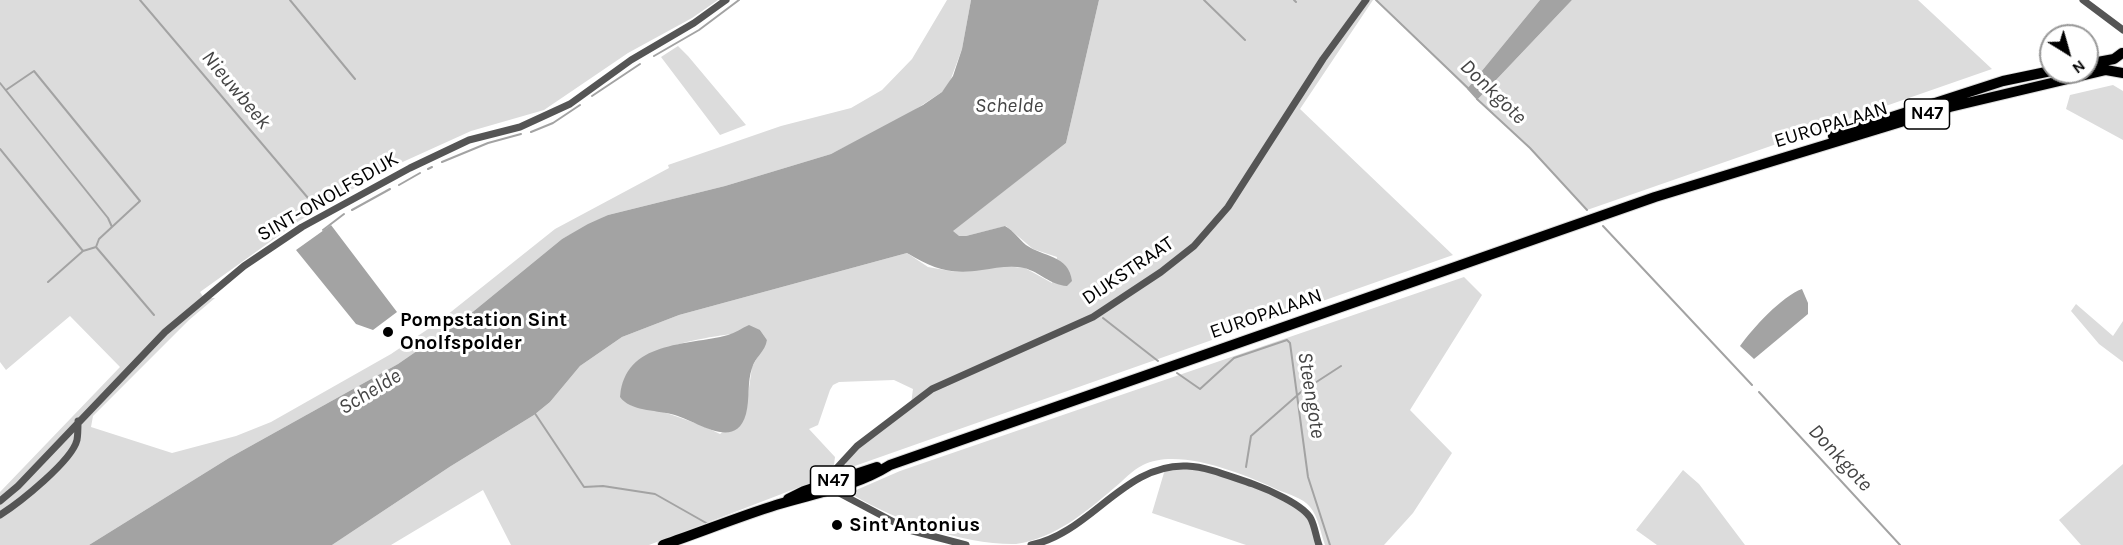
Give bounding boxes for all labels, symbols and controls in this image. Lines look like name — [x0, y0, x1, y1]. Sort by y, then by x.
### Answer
north arrow — [2039, 24, 2099, 84]
water label: Nieuwbeek — [196, 46, 276, 134]
water label: Donkgote — [1455, 54, 1531, 130]
text: N — [2069, 56, 2089, 78]
water label: Schelde — [975, 93, 1043, 119]
street label: EUROPALAAN — [1771, 96, 1891, 154]
road number: N47 — [1904, 99, 1950, 129]
street label: SINT-ONOLFSDIJK — [253, 147, 403, 247]
street label: DIJKSTRAAT — [1078, 232, 1178, 310]
street label: EUROPALAAN — [1207, 284, 1325, 344]
place label: Pompstation Sint Onolfspolder — [400, 308, 567, 355]
marker: Pompstation Sint Onolfspolder — [381, 325, 395, 339]
water label: Steengote — [1292, 350, 1330, 440]
water label: Schelde — [334, 364, 406, 420]
water label: Donkgote — [1803, 419, 1877, 497]
road number: N47 — [810, 466, 856, 496]
place label: Sint Antonius — [849, 513, 980, 537]
marker: Sint Antonius — [830, 518, 844, 532]

